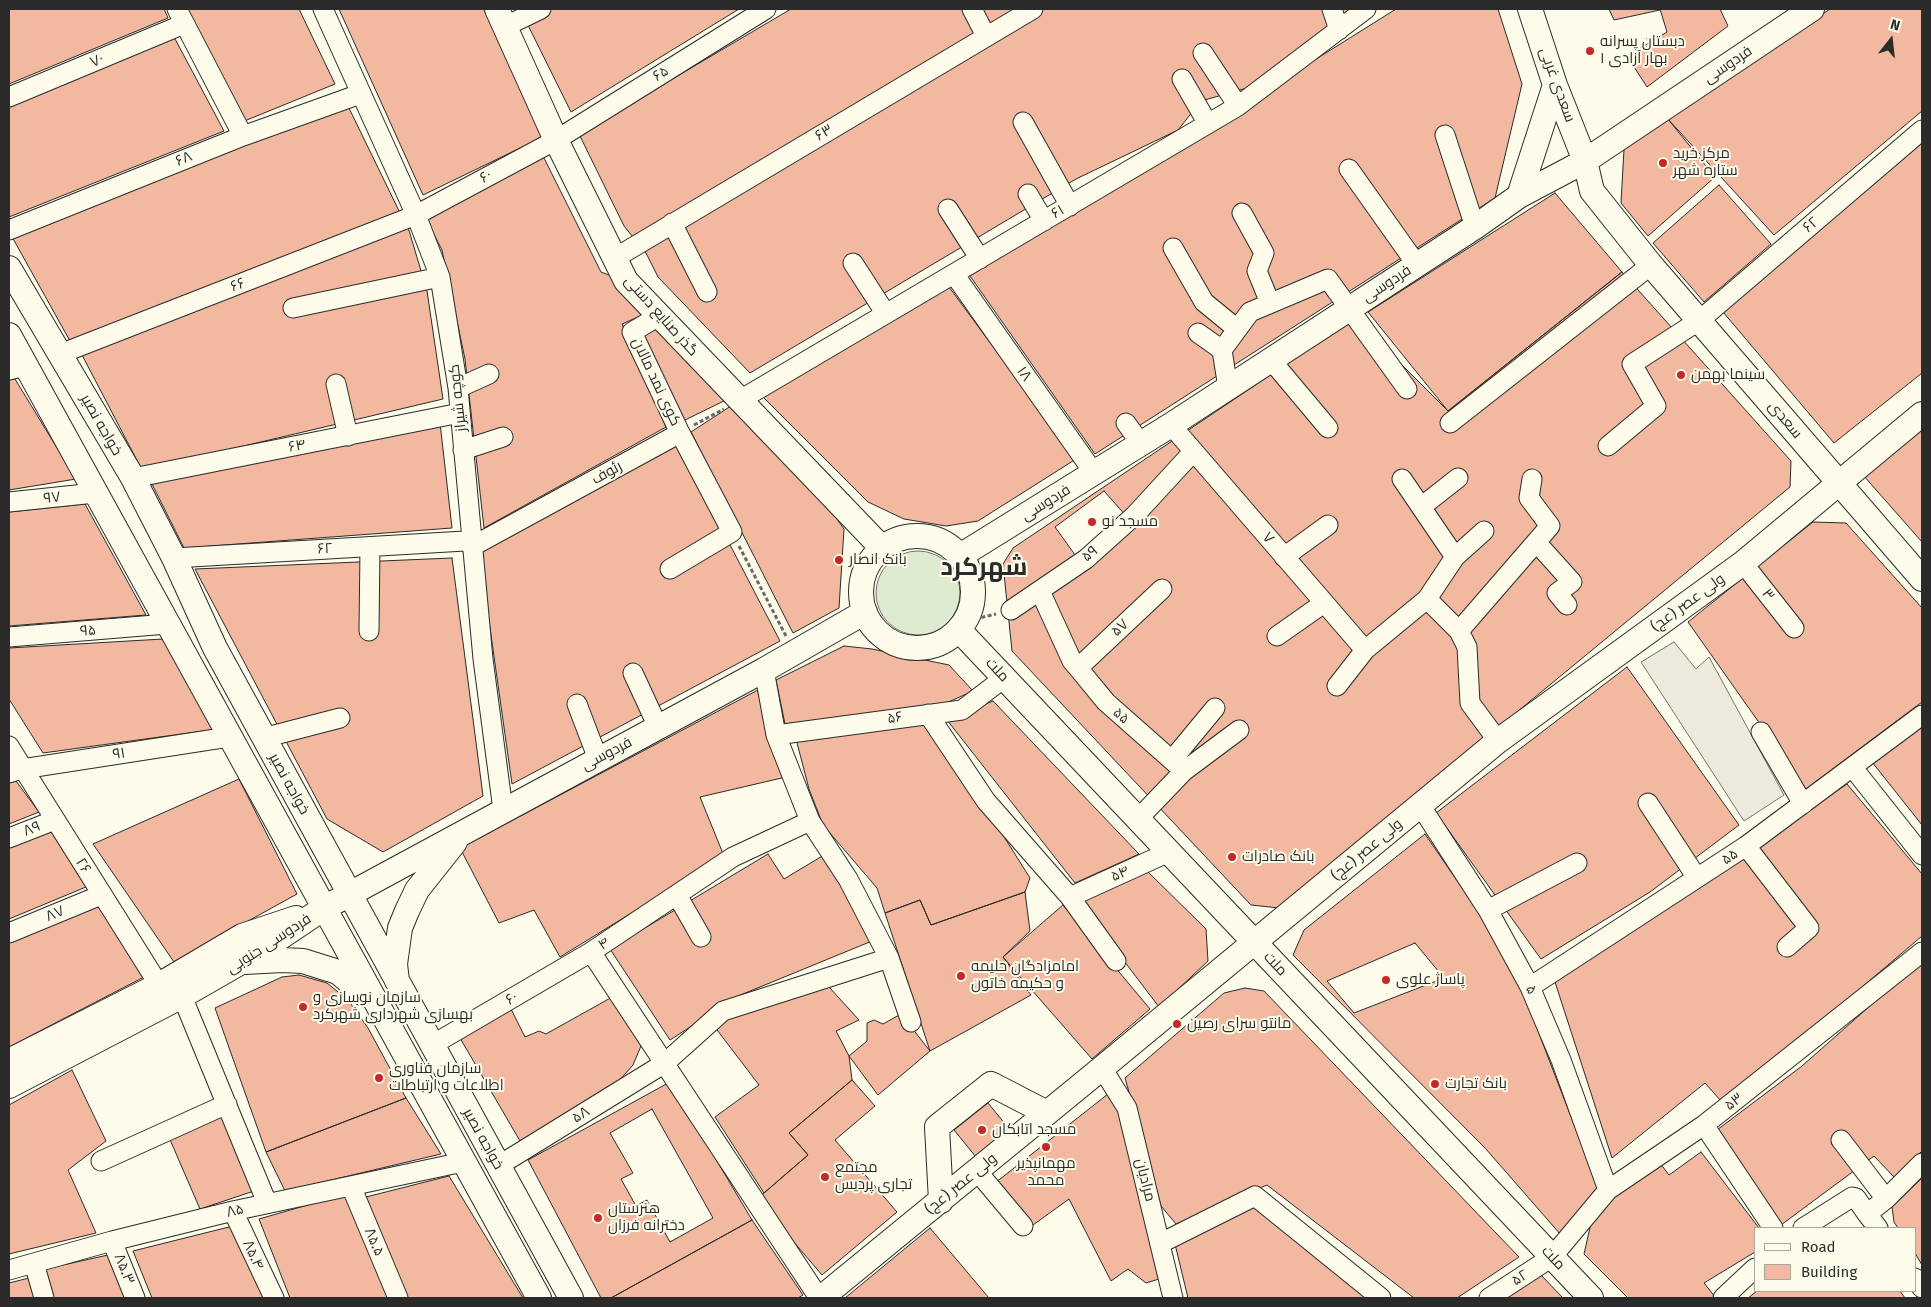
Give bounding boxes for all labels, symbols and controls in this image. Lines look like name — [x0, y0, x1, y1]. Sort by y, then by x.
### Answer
north arrow — [1866, 15, 1916, 65]
text: N — [1888, 16, 1902, 35]
place label: دبستان پسرانه بهار آزادی ۱ — [1600, 33, 1685, 68]
street label: فردوسی — [1700, 42, 1756, 88]
street label: سعدی غربی — [1535, 45, 1579, 125]
marker: دبستان پسرانه بهار آزادی ۱ — [1584, 45, 1596, 57]
street label: ۷۰ — [88, 50, 106, 72]
street label: ۶۵ — [650, 62, 672, 86]
street label: ۶۳ — [812, 121, 836, 145]
place label: مرکز خرید ستاره شهر — [1673, 145, 1738, 180]
street label: ۶۸ — [173, 148, 195, 170]
marker: مرکز خرید ستاره شهر — [1657, 157, 1669, 169]
street label: ۶۰ — [477, 166, 495, 188]
street label: ۶۱ — [1048, 201, 1068, 223]
street label: ۶۲ — [1799, 213, 1823, 237]
street label: فردوسی — [1359, 262, 1415, 306]
street label: گذر صنایع دستی — [620, 272, 702, 360]
street label: ۶۶ — [228, 274, 248, 296]
street label: کوی نمد مالان — [628, 335, 684, 429]
street label: کوچه شیراز — [445, 363, 471, 433]
street label: ۱۸ — [1013, 363, 1035, 385]
place label: سینما بهمن — [1691, 366, 1765, 384]
marker: سینما بهمن — [1675, 369, 1687, 381]
street label: خواجه نصیر — [76, 391, 126, 459]
street label: سعدی — [1764, 398, 1806, 442]
street label: ۶۴ — [287, 436, 307, 456]
street label: رئوف — [589, 457, 625, 489]
street label: فردوسی — [1018, 481, 1074, 525]
street label: ۹۷ — [43, 488, 61, 508]
place label: مسجد نو — [1102, 513, 1158, 531]
marker: مسجد نو — [1086, 516, 1098, 528]
street label: ۷ — [1258, 529, 1278, 547]
street label: ۶۲ — [317, 540, 333, 558]
street label: ۵۹ — [1078, 542, 1102, 566]
place label: بانک انصار — [849, 551, 907, 569]
district label: شهرکرد — [941, 553, 1027, 583]
marker: بانک انصار — [833, 554, 845, 566]
street label: ولی عصر (عج) — [1647, 570, 1729, 636]
street label: ۳ — [1758, 585, 1778, 605]
street label: ۵۷ — [1107, 615, 1133, 641]
street label: ۹۵ — [79, 621, 97, 641]
street label: ملت — [981, 654, 1013, 686]
street label: ۵۵ — [1109, 704, 1133, 728]
street label: ۵۶ — [886, 708, 904, 728]
street label: فردوسی — [579, 733, 635, 775]
street label: ۹۱ — [111, 744, 127, 764]
street label: خواجه نصیر — [265, 750, 313, 818]
street label: ولی عصر (عج) — [1328, 815, 1406, 885]
street label: ۸۹ — [21, 817, 43, 841]
street label: ۵۵ — [1718, 845, 1742, 869]
place label: بانک صادرات — [1242, 848, 1314, 866]
marker: بانک صادرات — [1226, 851, 1238, 863]
street label: ۲۶ — [71, 855, 95, 877]
street label: ۵۴ — [1108, 862, 1132, 886]
street label: ۸۷ — [43, 902, 67, 926]
street label: فردوسی جنوبی — [223, 910, 315, 978]
street label: ۴ — [595, 934, 613, 954]
street label: ملت — [1259, 948, 1291, 980]
place label: امامزادگان حلیمه و حکیمه خاتون — [971, 958, 1079, 993]
marker: امامزادگان حلیمه و حکیمه خاتون — [955, 970, 967, 982]
place label: پاساژ علوی — [1396, 971, 1465, 989]
marker: پاساژ علوی — [1380, 974, 1392, 986]
street label: ۵ — [1521, 982, 1541, 998]
street label: ۶۰ — [503, 988, 521, 1010]
place label: سازمان نوسازی و بهسازی شهرداری شهرکرد — [313, 989, 473, 1024]
marker: سازمان نوسازی و بهسازی شهرداری شهرکرد — [297, 1001, 309, 1013]
place label: مانتو سرای رصین — [1187, 1015, 1291, 1033]
marker: مانتو سرای رصین — [1171, 1018, 1183, 1030]
place label: سازمان فناوری اطلاعات و ارتباطات — [389, 1060, 504, 1095]
marker: سازمان فناوری اطلاعات و ارتباطات — [373, 1072, 385, 1084]
place label: بانک تجارت — [1445, 1075, 1507, 1093]
marker: بانک تجارت — [1429, 1078, 1441, 1090]
street label: ۵۳ — [1721, 1089, 1747, 1115]
street label: ۵۸ — [569, 1103, 593, 1127]
street label: خواجه نصیر — [459, 1105, 507, 1173]
place label: مسجد اتابکان — [992, 1121, 1076, 1139]
marker: مسجد اتابکان — [976, 1124, 988, 1136]
marker: مهمانپذیر محمد — [1040, 1141, 1052, 1153]
street label: ولی عصر (عج) — [921, 1150, 1001, 1218]
place label: مهمانپذیر محمد — [1016, 1155, 1076, 1190]
street label: مرادیان — [1131, 1157, 1159, 1203]
place label: مجتمع تجاری پردیس — [835, 1159, 912, 1194]
marker: مجتمع تجاری پردیس — [819, 1171, 831, 1183]
street label: ۸۵ — [224, 1200, 246, 1222]
place label: هنرستان دخترانه فرزان — [608, 1200, 685, 1235]
marker: هنرستان دخترانه فرزان — [592, 1212, 604, 1224]
street label: ۸۵.۵ — [360, 1225, 388, 1259]
legend — [1754, 1227, 1916, 1292]
street label: ۸۵.۴ — [238, 1237, 268, 1273]
text: Road — [1801, 1238, 1836, 1256]
street label: ملت — [1537, 1242, 1569, 1274]
street label: ۸۵.۳ — [110, 1251, 138, 1287]
text: Building — [1801, 1263, 1857, 1281]
street label: ۵۲ — [1508, 1266, 1532, 1290]

